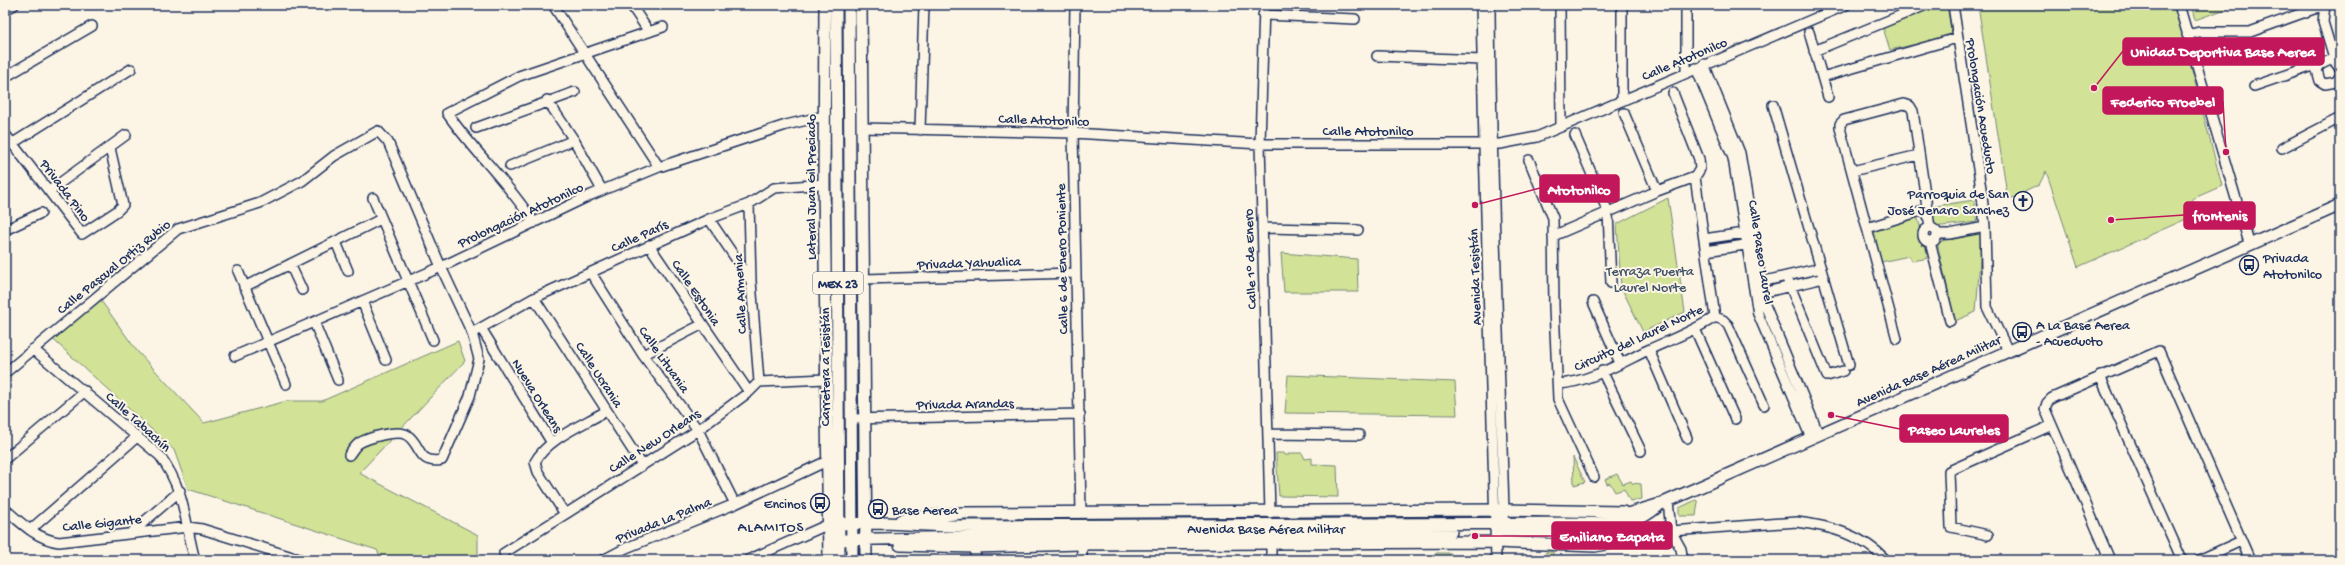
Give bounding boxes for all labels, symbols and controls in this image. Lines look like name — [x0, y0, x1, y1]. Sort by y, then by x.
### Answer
street label: Calle Atotonilco — [1640, 35, 1730, 86]
street label: Prolongación Acueducto — [1960, 36, 1999, 175]
callout: Unidad Deportiva Base Aerea — [2123, 38, 2324, 65]
text: Unidad Deportiva Base Aerea — [2130, 44, 2316, 62]
callout: Federico Froebel — [2103, 87, 2223, 114]
text: Federico Froebel — [2110, 94, 2216, 112]
street label: Calle Atotonilco — [998, 111, 1090, 132]
street label: Lateral Juan Gil Preciado — [804, 114, 821, 260]
street label: Calle Atotonilco — [1322, 124, 1414, 141]
street label: Privada Pino — [34, 156, 93, 226]
callout: Atotonilco — [1540, 175, 1619, 202]
street label: Prolongación Atotonilco — [455, 180, 587, 253]
text: Atotonilco — [1546, 182, 1611, 200]
street label: Calle 6 de Enero Poniente — [1054, 183, 1073, 335]
place label: Parroquia de San José Jenaro Sanchez — [1887, 187, 2010, 220]
church icon: Parroquia de San José Jenaro Sanchez — [2012, 190, 2034, 212]
street label: Calle Paseo Laurel — [1743, 199, 1776, 306]
callout: frontenis — [2184, 202, 2255, 229]
street label: Calle 1° de Enero — [1241, 208, 1262, 310]
text: frontenis — [2192, 208, 2249, 226]
street label: Calle París — [609, 216, 672, 258]
street label: Calle Pascual Ortiz Rubio — [54, 217, 175, 319]
street label: Avenida Tesistán — [1466, 228, 1487, 326]
place label: Privada Atotonilco — [2262, 251, 2322, 284]
street label: Calle Armenia — [731, 252, 752, 334]
street label: Privada Yahualica — [916, 254, 1022, 275]
bus stop icon: Privada Atotonilco — [2238, 254, 2260, 276]
street label: Calle Estonia — [667, 257, 724, 331]
park label: Terraza Puerta Laurel Norte — [1605, 264, 1695, 297]
road number: MEX 23 — [813, 272, 863, 294]
street label: Circuito del Laurel Norte — [1572, 302, 1707, 377]
street label: Carretera a Tesistán — [818, 307, 835, 426]
place label: A La Base Aerea - Acueducto — [2036, 318, 2131, 351]
bus stop icon: A La Base Aerea - Acueducto — [2011, 321, 2033, 343]
street label: Calle Lituania — [634, 324, 693, 398]
street label: Avenida Base Aérea Militar — [1854, 332, 2005, 412]
street label: Calle Ucrania — [570, 339, 626, 413]
street label: Nueva Orleans — [507, 356, 566, 437]
street label: Calle Tabachín — [101, 389, 174, 457]
street label: Privada Arandas — [915, 396, 1015, 415]
street label: Calle New Orleans — [606, 406, 705, 478]
callout: Paseo Laureles — [1900, 415, 2008, 442]
text: Paseo Laureles — [1907, 422, 2001, 440]
bus stop icon: Encinos — [809, 492, 831, 514]
street label: Privada La Palma — [613, 494, 715, 549]
place label: Encinos — [764, 497, 807, 514]
bus stop icon: Base Aerea — [867, 498, 889, 520]
place label: Base Aerea — [891, 503, 959, 520]
street label: Calle Gigante — [62, 512, 143, 537]
district label: ALAMITOS — [738, 519, 804, 537]
street label: Avenida Base Aérea Militar — [1187, 522, 1346, 539]
callout: Emiliano Zapata — [1552, 522, 1672, 549]
text: Emiliano Zapata — [1560, 529, 1665, 547]

